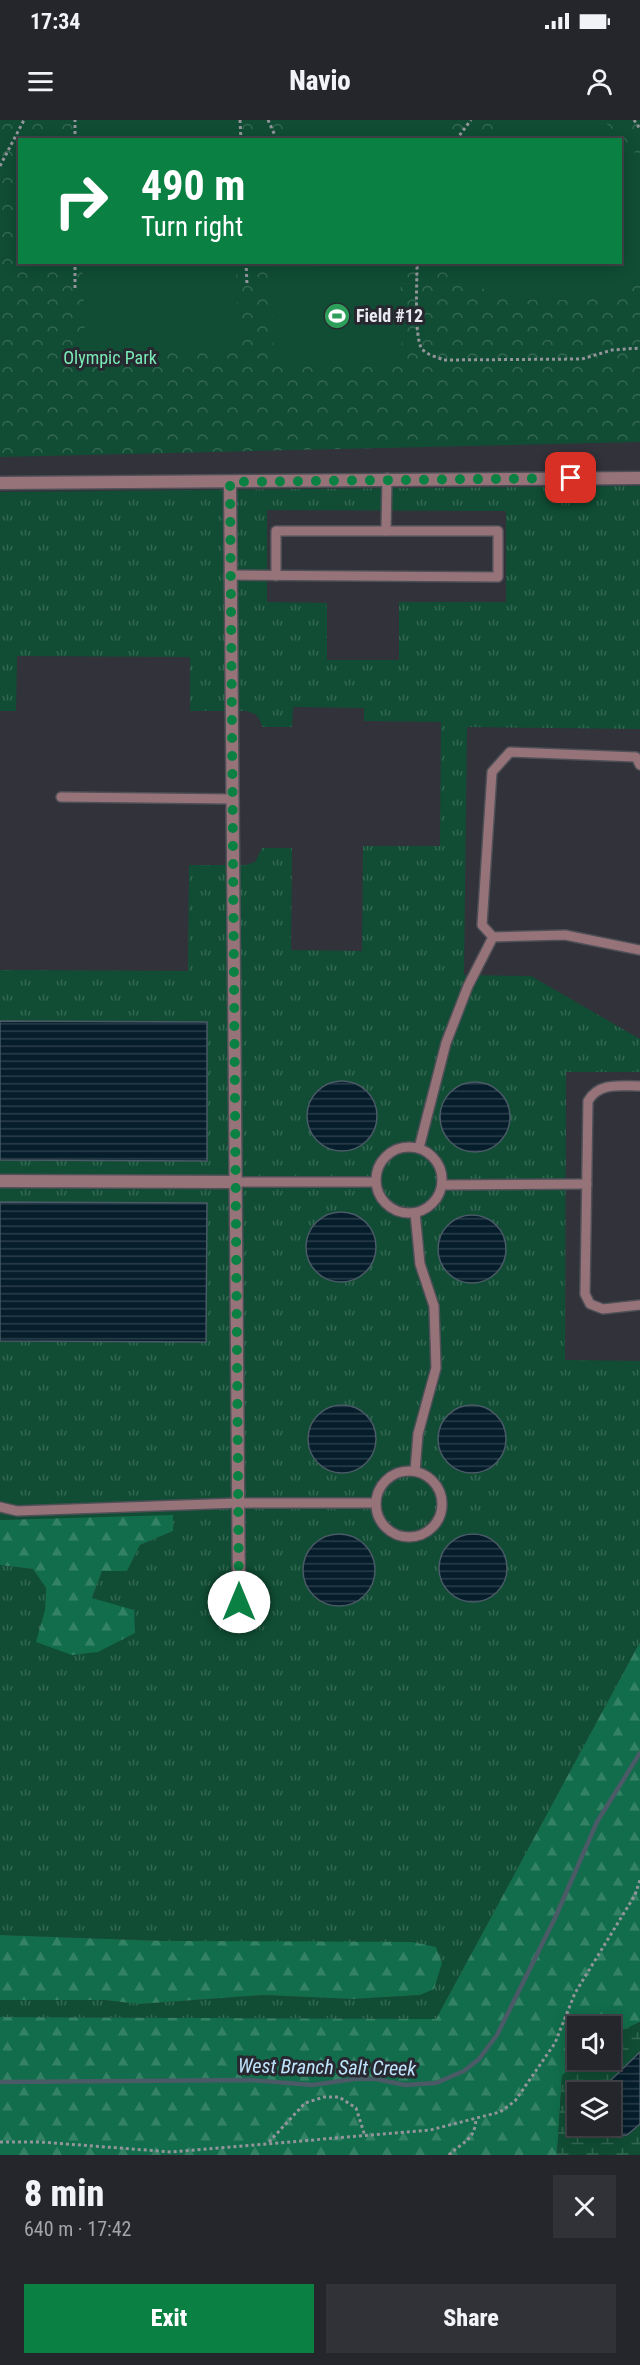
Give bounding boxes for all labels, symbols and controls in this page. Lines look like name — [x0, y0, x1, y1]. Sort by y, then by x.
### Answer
text: 17:34 — [30, 9, 81, 34]
icon: menu — [24, 65, 57, 98]
text: Navio — [289, 65, 351, 97]
icon: person — [583, 65, 616, 98]
text: 490 m — [141, 161, 246, 210]
icon: right — [42, 162, 120, 240]
text: Turn right — [141, 211, 243, 243]
sports icon: Field #12 — [322, 301, 352, 331]
place label: Field #12 — [356, 305, 423, 326]
park label: Olympic Park — [63, 347, 157, 368]
pin — [545, 452, 596, 503]
icon: arrive — [554, 461, 587, 494]
position arrow — [207, 1570, 271, 1634]
map controls — [567, 2016, 621, 2136]
button: sound — [567, 2016, 621, 2070]
water label: West Branch Salt Creek — [238, 2053, 418, 2081]
button: layers — [567, 2082, 621, 2136]
text: 8 min — [24, 2173, 104, 2215]
button: close — [553, 2175, 616, 2238]
text: 640 m · 17:42 — [24, 2217, 131, 2241]
button: Exit — [24, 2284, 314, 2353]
button: Share — [326, 2284, 616, 2353]

